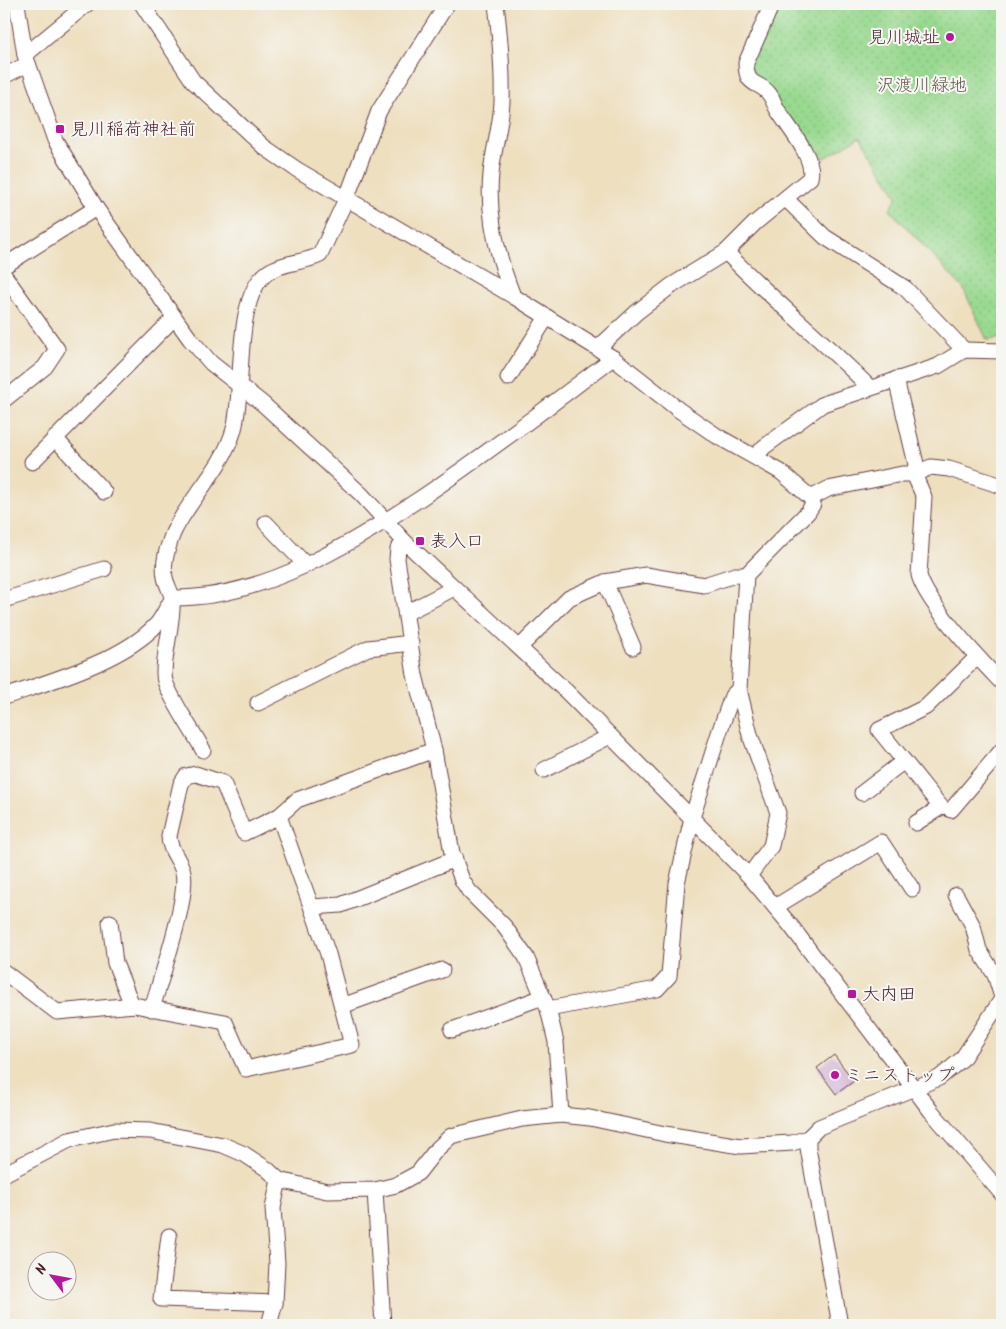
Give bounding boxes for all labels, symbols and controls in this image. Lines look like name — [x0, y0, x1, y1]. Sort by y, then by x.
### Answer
place label: 見川城址 — [868, 24, 940, 53]
marker: 見川城址 — [944, 31, 956, 43]
park label: 沢渡川緑地 — [877, 72, 967, 101]
place label: 見川稲荷神社前 — [70, 116, 196, 145]
marker: 見川稲荷神社前 — [54, 123, 66, 135]
place label: 表入口 — [430, 528, 484, 557]
marker: 表入口 — [414, 535, 426, 547]
place label: 大内田 — [862, 981, 916, 1010]
marker: 大内田 — [846, 988, 858, 1000]
place label: ミニストップ — [845, 1062, 955, 1091]
marker: ミニストップ — [829, 1069, 841, 1081]
north arrow — [28, 1252, 78, 1302]
text: N — [30, 1260, 54, 1279]

